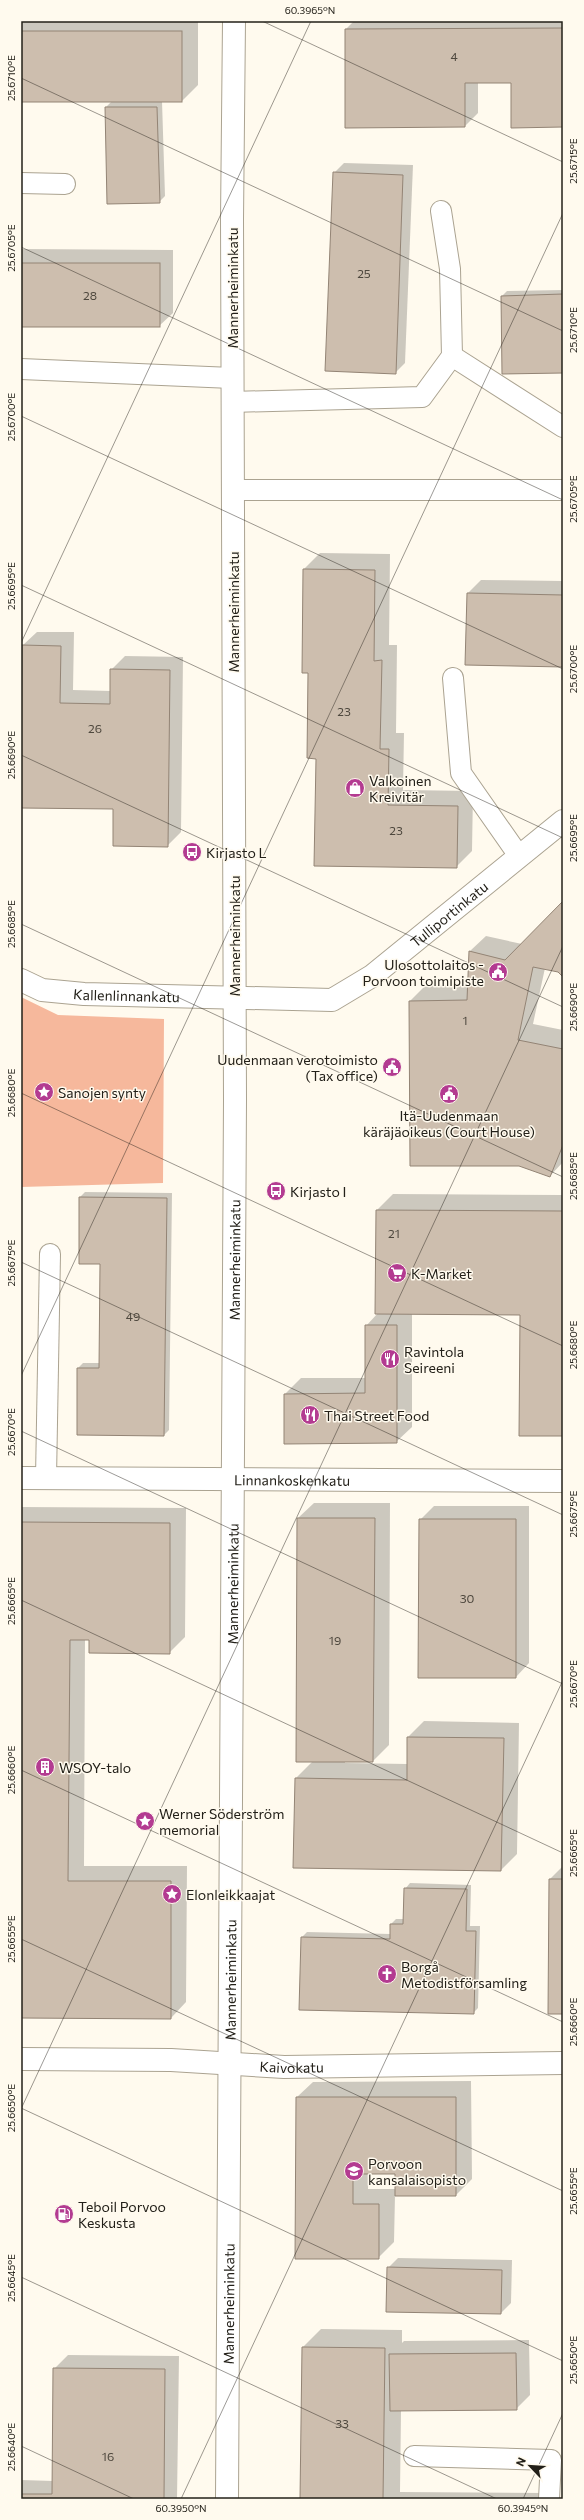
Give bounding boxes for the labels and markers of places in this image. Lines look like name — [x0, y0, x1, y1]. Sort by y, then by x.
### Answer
place label: Valkoinen Kreivitär — [369, 772, 431, 805]
shop icon: Valkoinen Kreivitär — [344, 777, 366, 799]
bus stop icon: Kirjasto L — [181, 841, 203, 863]
place label: Kirjasto L — [206, 844, 267, 861]
place label: Ulosottolaitos - Porvoon toimipiste — [362, 956, 484, 989]
public building icon: Ulosottolaitos - Porvoon toimipiste — [487, 961, 509, 983]
place label: Uudenmaan verotoimisto (Tax office) — [217, 1051, 378, 1084]
public building icon: Uudenmaan verotoimisto (Tax office) — [381, 1056, 403, 1078]
place icon: Sanojen synty — [33, 1081, 55, 1103]
public building icon: Itä-Uudenmaan käräjäoikeus (Court House) — [438, 1083, 460, 1105]
place label: Sanojen synty — [58, 1084, 146, 1101]
place label: Itä-Uudenmaan käräjäoikeus (Court House) — [363, 1107, 535, 1140]
bus stop icon: Kirjasto I — [265, 1180, 287, 1202]
place label: Kirjasto I — [290, 1183, 346, 1200]
supermarket icon: K-Market — [386, 1262, 408, 1284]
place label: K-Market — [411, 1265, 472, 1282]
place label: Ravintola Seireeni — [404, 1343, 464, 1376]
restaurant icon: Ravintola Seireeni — [379, 1348, 401, 1370]
restaurant icon: Thai Street Food — [299, 1404, 321, 1426]
place label: Thai Street Food — [324, 1407, 429, 1424]
building icon: WSOY-talo — [34, 1756, 56, 1778]
place label: WSOY-talo — [59, 1759, 131, 1776]
place label: Werner Söderström memorial — [159, 1805, 284, 1838]
place icon: Werner Söderström memorial — [134, 1810, 156, 1832]
place icon: Elonleikkaajat — [161, 1883, 183, 1905]
place label: Elonleikkaajat — [186, 1886, 276, 1903]
place label: Borgå Metodistförsamling — [401, 1958, 527, 1991]
church icon: Borgå Metodistförsamling — [376, 1963, 398, 1985]
place label: Porvoon kansalaisopisto — [368, 2155, 466, 2188]
school or university icon: Porvoon kansalaisopisto — [343, 2160, 365, 2182]
place label: Teboil Porvoo Keskusta — [78, 2198, 166, 2231]
fuel station icon: Teboil Porvoo Keskusta — [53, 2203, 75, 2225]

